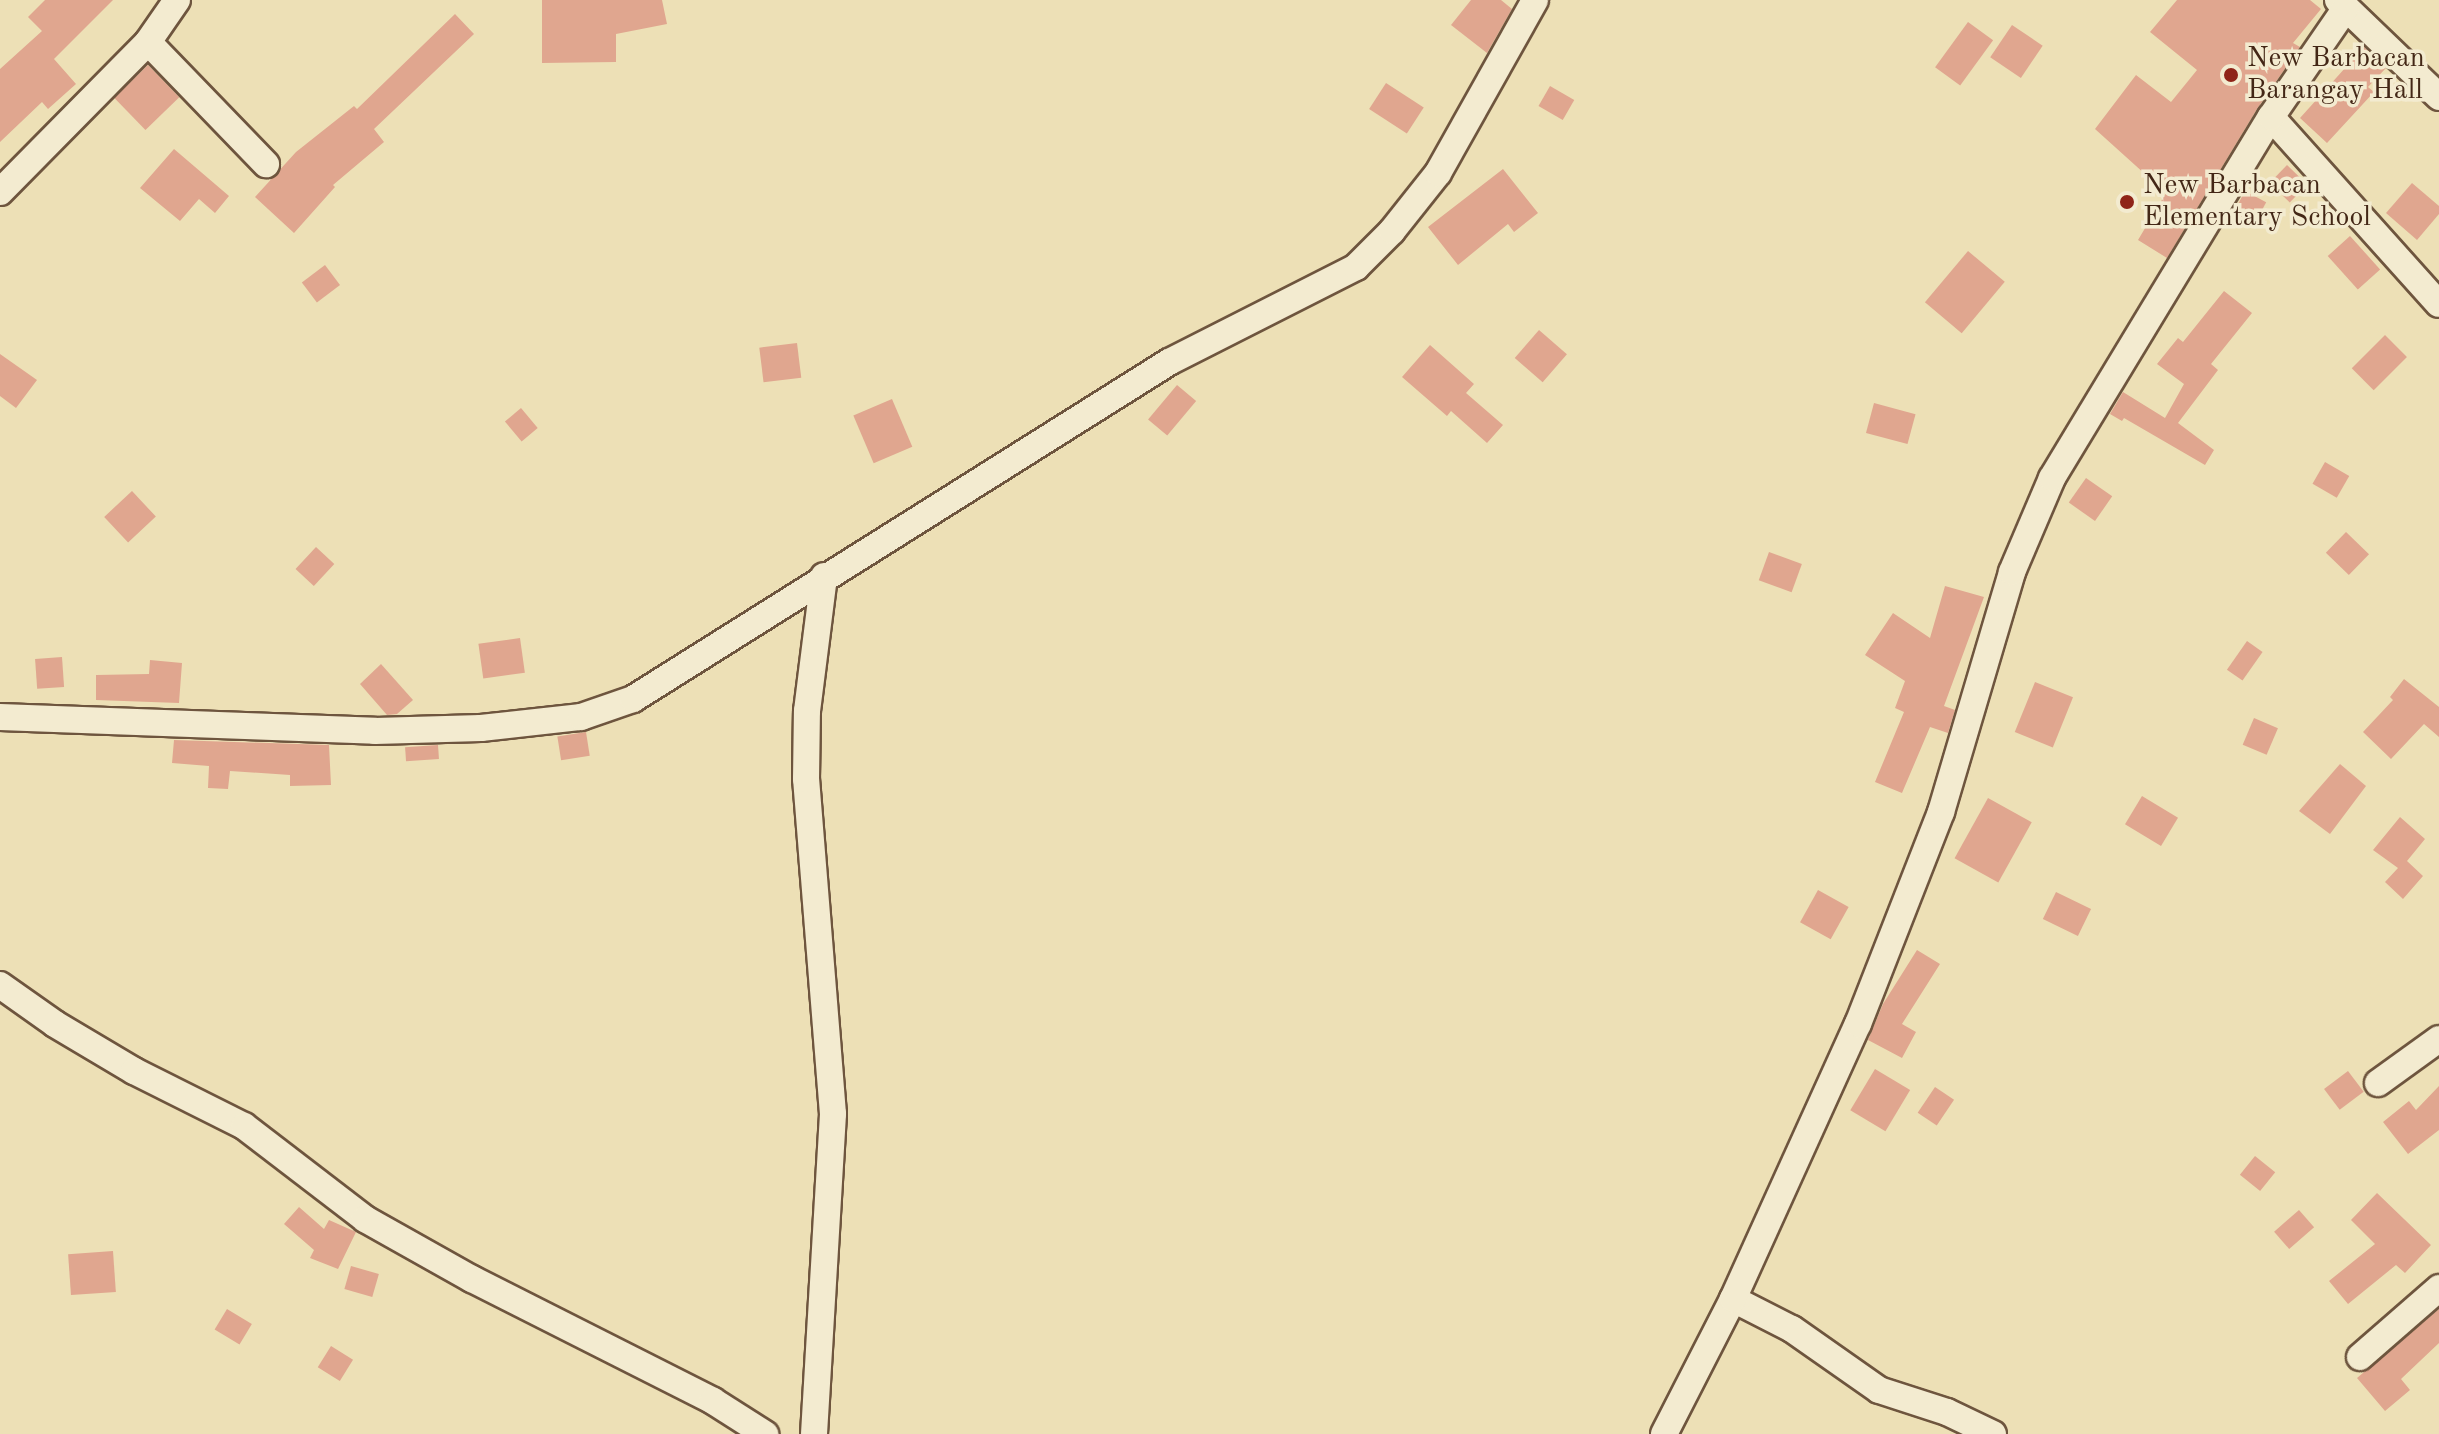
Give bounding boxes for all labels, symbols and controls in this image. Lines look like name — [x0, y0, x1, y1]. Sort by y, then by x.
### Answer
place label: New Barbacan Barangay Hall — [2247, 42, 2425, 108]
marker: New Barbacan Barangay Hall — [2222, 66, 2240, 84]
place label: New Barbacan Elementary School — [2143, 169, 2371, 235]
marker: New Barbacan Elementary School — [2118, 193, 2136, 211]

